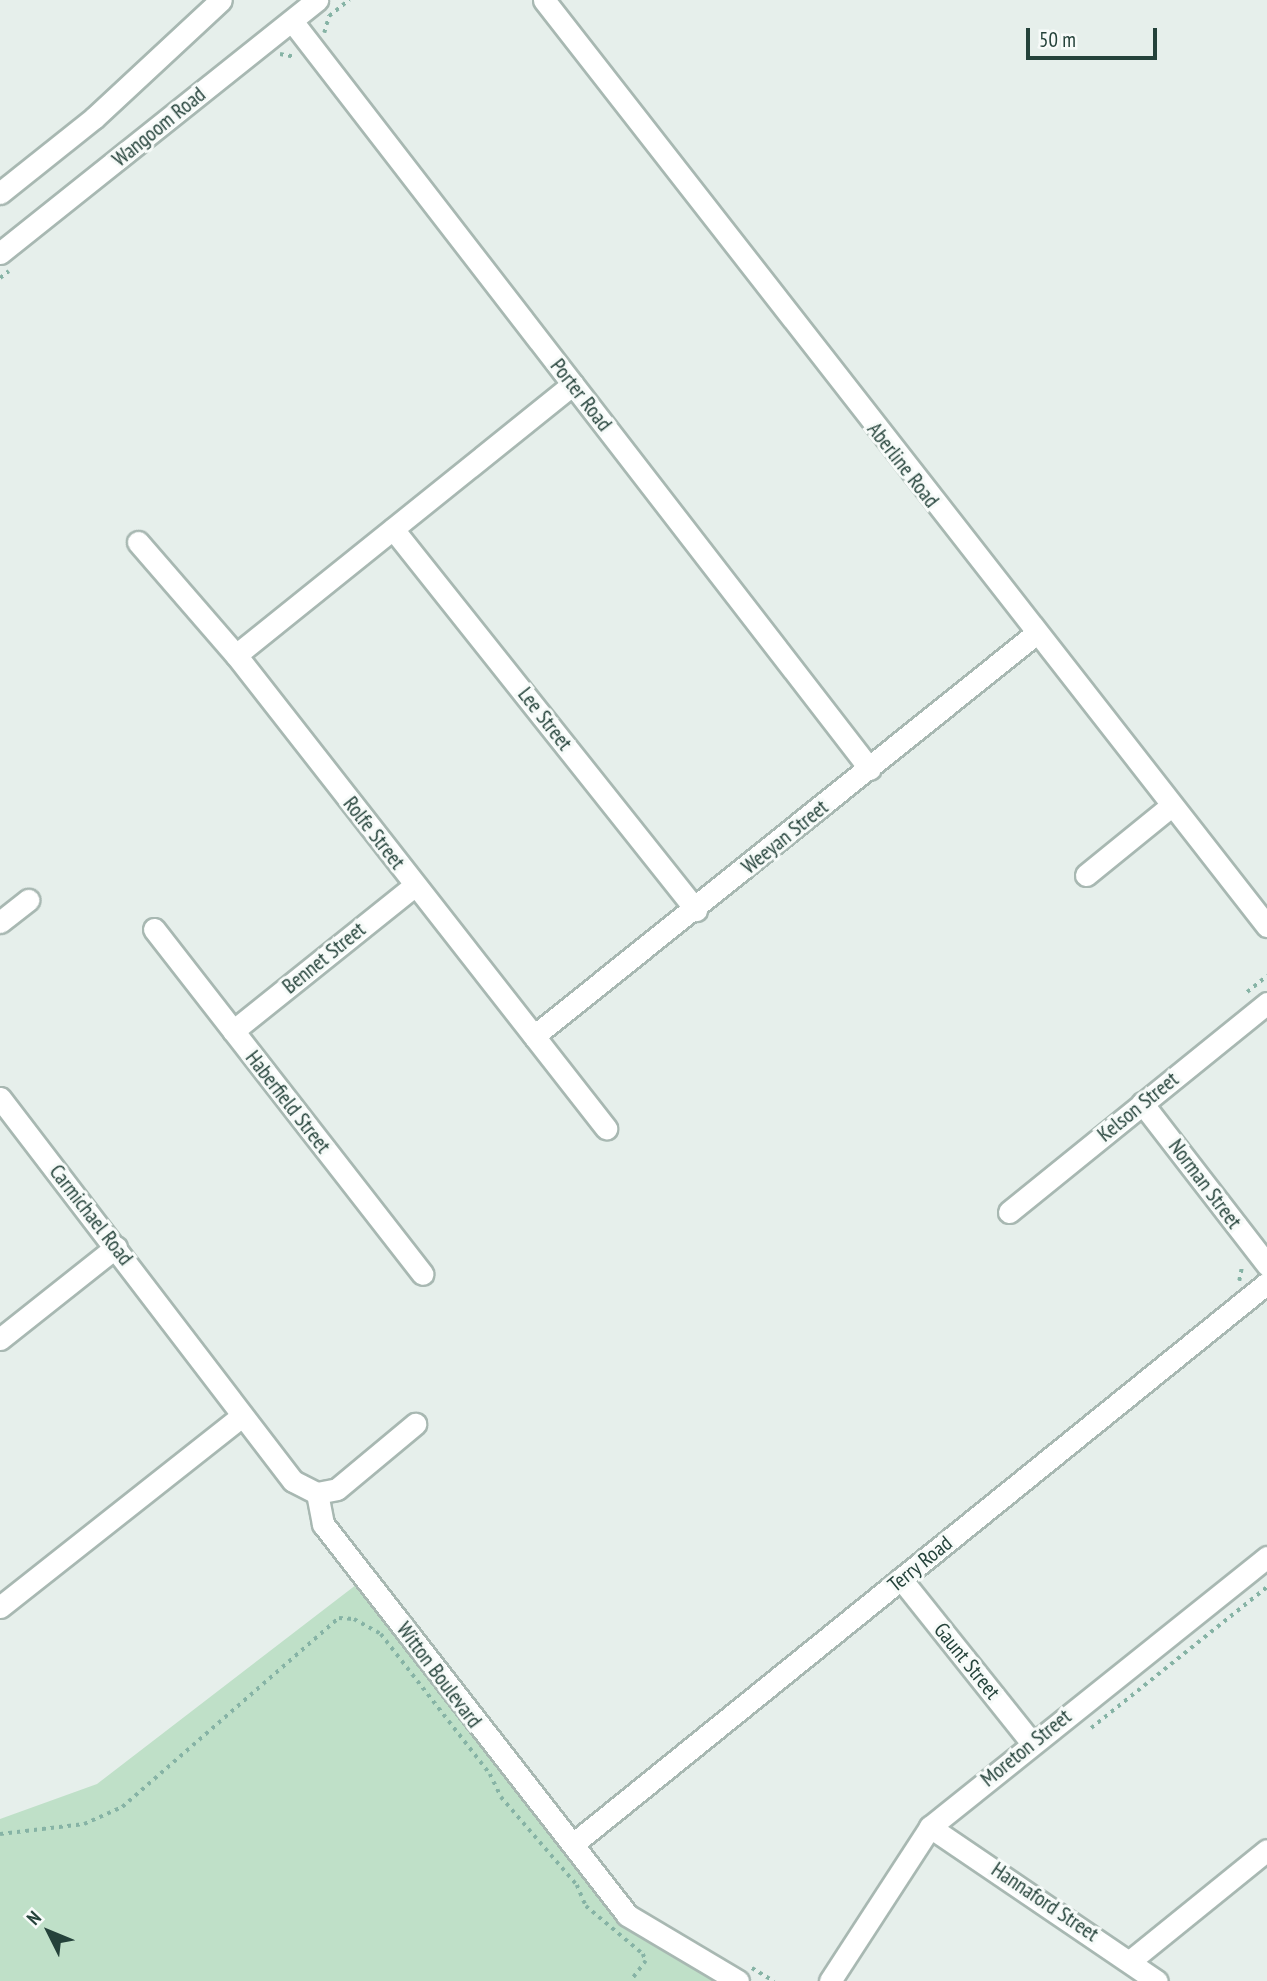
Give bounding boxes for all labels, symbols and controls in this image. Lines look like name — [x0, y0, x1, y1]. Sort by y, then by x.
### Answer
scale bar — [1029, 14, 1160, 58]
text: 50 m — [1039, 26, 1076, 53]
street label: Wangoom Road — [107, 82, 211, 172]
street label: Porter Road — [545, 354, 617, 436]
street label: Aberline Road — [862, 417, 944, 513]
street label: Lee Street — [513, 683, 577, 755]
street label: Rolfe Street — [338, 792, 410, 874]
street label: Weeyan Street — [737, 795, 833, 879]
street label: Bennet Street — [277, 917, 371, 999]
street label: Haberfield Street — [240, 1046, 336, 1158]
street label: Kelson Street — [1093, 1067, 1183, 1147]
street label: Norman Street — [1163, 1134, 1247, 1234]
street label: Carmichael Road — [44, 1160, 138, 1270]
street label: Terry Road — [883, 1530, 957, 1598]
street label: Witton Boulevard — [391, 1617, 487, 1733]
street label: Gaunt Street — [929, 1618, 1005, 1704]
street label: Moreton Street — [976, 1704, 1076, 1792]
street label: Hannaford Street — [987, 1857, 1103, 1947]
north arrow — [14, 1897, 84, 1967]
text: N — [21, 1906, 46, 1930]

